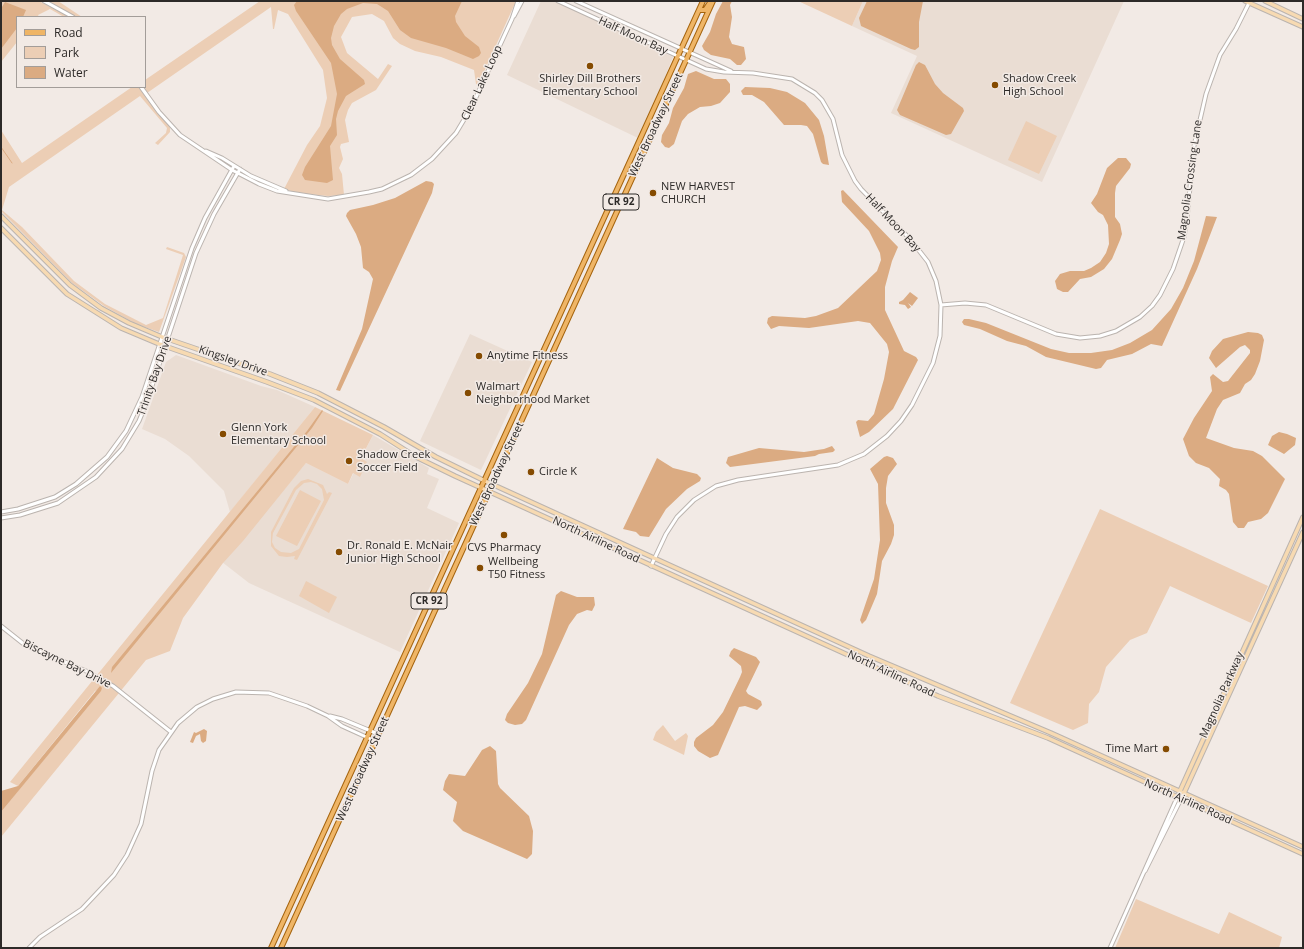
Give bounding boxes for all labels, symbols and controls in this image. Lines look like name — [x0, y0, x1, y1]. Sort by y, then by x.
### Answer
street label: Half Moon Bay — [596, 14, 670, 58]
legend — [16, 16, 146, 88]
text: Road — [54, 24, 83, 41]
street label: Clear Lake Loop — [459, 43, 505, 123]
text: Park — [54, 44, 79, 61]
marker: Shirley Dill Brothers Elementary School — [585, 61, 595, 71]
text: Water — [54, 64, 88, 81]
street label: West Broadway Street — [626, 71, 686, 179]
place label: Shirley Dill Brothers Elementary School — [539, 72, 641, 98]
place label: Shadow Creek High School — [1003, 72, 1076, 98]
marker: Shadow Creek High School — [990, 80, 1000, 90]
street label: Magnolia Crossing Lane — [1175, 119, 1205, 241]
place label: NEW HARVEST CHURCH — [661, 180, 735, 206]
marker: NEW HARVEST CHURCH — [648, 188, 658, 198]
street label: Half Moon Bay — [863, 191, 923, 255]
road number: CR 92 — [603, 194, 639, 210]
street label: Trinity Bay Drive — [135, 334, 175, 418]
street label: Kingsley Drive — [197, 343, 269, 379]
place label: Anytime Fitness — [487, 349, 568, 363]
marker: Anytime Fitness — [474, 351, 484, 361]
place label: Walmart Neighborhood Market — [476, 380, 590, 406]
marker: Walmart Neighborhood Market — [463, 388, 473, 398]
street label: West Broadway Street — [467, 420, 527, 528]
place label: Glenn York Elementary School — [231, 421, 326, 447]
marker: Glenn York Elementary School — [218, 429, 228, 439]
place label: Shadow Creek Soccer Field — [357, 448, 430, 474]
marker: Shadow Creek Soccer Field — [344, 456, 354, 466]
place label: Circle K — [539, 465, 577, 479]
marker: Circle K — [526, 467, 536, 477]
street label: North Airline Road — [550, 514, 642, 566]
marker: CVS Pharmacy — [499, 530, 509, 540]
place label: Dr. Ronald E. McNair Junior High School — [347, 539, 453, 565]
place label: CVS Pharmacy — [467, 541, 541, 555]
marker: Dr. Ronald E. McNair Junior High School — [334, 547, 344, 557]
place label: Wellbeing T50 Fitness — [488, 555, 545, 581]
marker: Wellbeing T50 Fitness — [475, 563, 485, 573]
road number: CR 92 — [411, 593, 447, 609]
street label: Biscayne Bay Drive — [21, 637, 113, 691]
street label: North Airline Road — [845, 648, 937, 700]
street label: Magnolia Parkway — [1197, 650, 1247, 740]
street label: West Broadway Street — [334, 715, 392, 823]
place label: Time Mart — [1106, 742, 1158, 756]
marker: Time Mart — [1161, 744, 1171, 754]
street label: North Airline Road — [1142, 777, 1234, 827]

